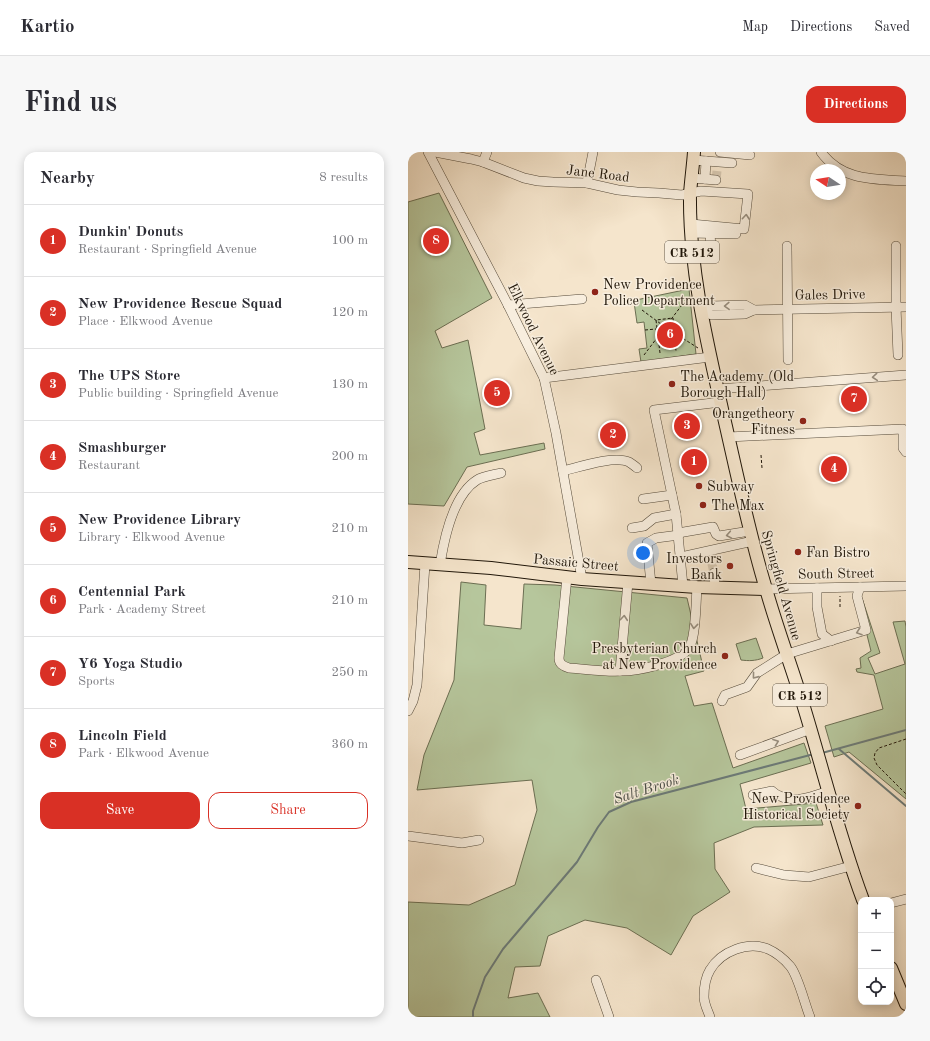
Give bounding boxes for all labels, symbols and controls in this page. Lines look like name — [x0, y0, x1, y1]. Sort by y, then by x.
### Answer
text: Kartio — [20, 18, 75, 37]
text: Map — [742, 20, 768, 34]
text: Directions — [790, 20, 852, 34]
text: Saved — [874, 20, 910, 34]
button: Directions — [806, 86, 906, 123]
text: Find us — [24, 90, 117, 118]
street label: Jane Road — [565, 163, 630, 185]
north arrow — [810, 164, 846, 200]
text: Nearby — [40, 170, 95, 187]
text: 8 results — [319, 171, 368, 184]
one-way arrow — [741, 214, 750, 220]
text: Dunkin' Donuts — [78, 225, 183, 240]
pin: 8 — [423, 226, 449, 256]
text: 1 — [49, 234, 57, 247]
text: 100 m — [331, 234, 368, 247]
road number: CR 512 — [665, 241, 719, 263]
text: Restaurant · Springfield Avenue — [78, 243, 257, 256]
place label: New Providence Police Department — [603, 278, 715, 308]
street label: Elkwood Avenue — [505, 281, 561, 378]
marker: New Providence Police Department — [590, 287, 600, 297]
street label: Gales Drive — [794, 287, 866, 303]
text: New Providence Rescue Squad — [78, 297, 282, 312]
one-way arrow — [724, 302, 730, 310]
text: 2 — [49, 306, 57, 319]
text: 120 m — [331, 306, 368, 319]
text: Place · Elkwood Avenue — [78, 315, 213, 328]
pin: 6 — [657, 320, 683, 350]
text: The UPS Store — [78, 369, 180, 384]
place label: The Academy (Old Borough Hall) — [680, 370, 794, 400]
one-way arrow — [872, 373, 878, 382]
text: 3 — [49, 378, 57, 391]
text: 130 m — [331, 378, 368, 391]
pin: 5 — [484, 378, 510, 408]
marker: The Academy (Old Borough Hall) — [667, 379, 677, 389]
pin: 7 — [841, 384, 867, 414]
text: Public building · Springfield Avenue — [78, 387, 278, 400]
place label: Orangetheory Fitness — [712, 407, 796, 437]
pin: 3 — [674, 411, 700, 441]
marker: Orangetheory Fitness — [798, 416, 808, 426]
pin: 2 — [600, 420, 626, 450]
text: Smashburger — [78, 441, 166, 456]
pin: 1 — [681, 447, 707, 477]
text: 4 — [49, 450, 57, 463]
text: 200 m — [331, 450, 368, 463]
pin: 4 — [821, 454, 847, 484]
text: Restaurant — [78, 459, 140, 472]
place label: Subway — [707, 480, 755, 494]
marker: Subway — [694, 481, 704, 491]
place label: The Max — [711, 499, 765, 513]
marker: The Max — [698, 500, 708, 510]
text: New Providence Library — [78, 513, 241, 528]
text: 5 — [49, 522, 57, 535]
text: 210 m — [331, 522, 368, 535]
street label: Springfield Avenue — [759, 529, 803, 642]
one-way arrow — [726, 530, 732, 538]
text: Library · Elkwood Avenue — [78, 531, 225, 544]
your location — [633, 543, 653, 563]
place label: Fan Bistro — [806, 546, 870, 560]
marker: Fan Bistro — [793, 547, 803, 557]
street label: Passaic Street — [533, 552, 619, 574]
place label: Investors Bank — [666, 552, 722, 582]
marker: Investors Bank — [725, 561, 735, 571]
street label: South Street — [798, 566, 875, 582]
text: Centennial Park — [78, 585, 186, 600]
text: 6 — [49, 594, 57, 607]
text: 210 m — [331, 594, 368, 607]
text: Park · Academy Street — [78, 603, 206, 616]
one-way arrow — [620, 615, 629, 621]
one-way arrow — [690, 623, 699, 629]
one-way arrow — [855, 628, 862, 636]
place label: Presbyterian Church at New Providence — [591, 642, 717, 672]
marker: Presbyterian Church at New Providence — [720, 651, 730, 661]
text: Y6 Yoga Studio — [78, 657, 183, 672]
text: 7 — [49, 666, 57, 679]
text: 250 m — [331, 666, 368, 679]
one-way arrow — [753, 672, 760, 679]
text: Sports — [78, 675, 115, 688]
road number: CR 512 — [773, 684, 827, 706]
text: Lincoln Field — [78, 729, 167, 744]
text: 8 — [49, 738, 57, 751]
text: 360 m — [331, 738, 368, 751]
one-way arrow — [772, 738, 779, 747]
text: Park · Elkwood Avenue — [78, 747, 209, 760]
water label: Salt Brook — [611, 773, 681, 808]
button: Save — [40, 792, 200, 829]
button: Share — [208, 792, 368, 829]
place label: New Providence Historical Society — [743, 792, 851, 822]
marker: New Providence Historical Society — [853, 801, 863, 811]
map controls — [858, 897, 894, 1005]
button: + — [858, 897, 894, 933]
button: − — [858, 933, 894, 969]
button: locate — [858, 969, 894, 1005]

